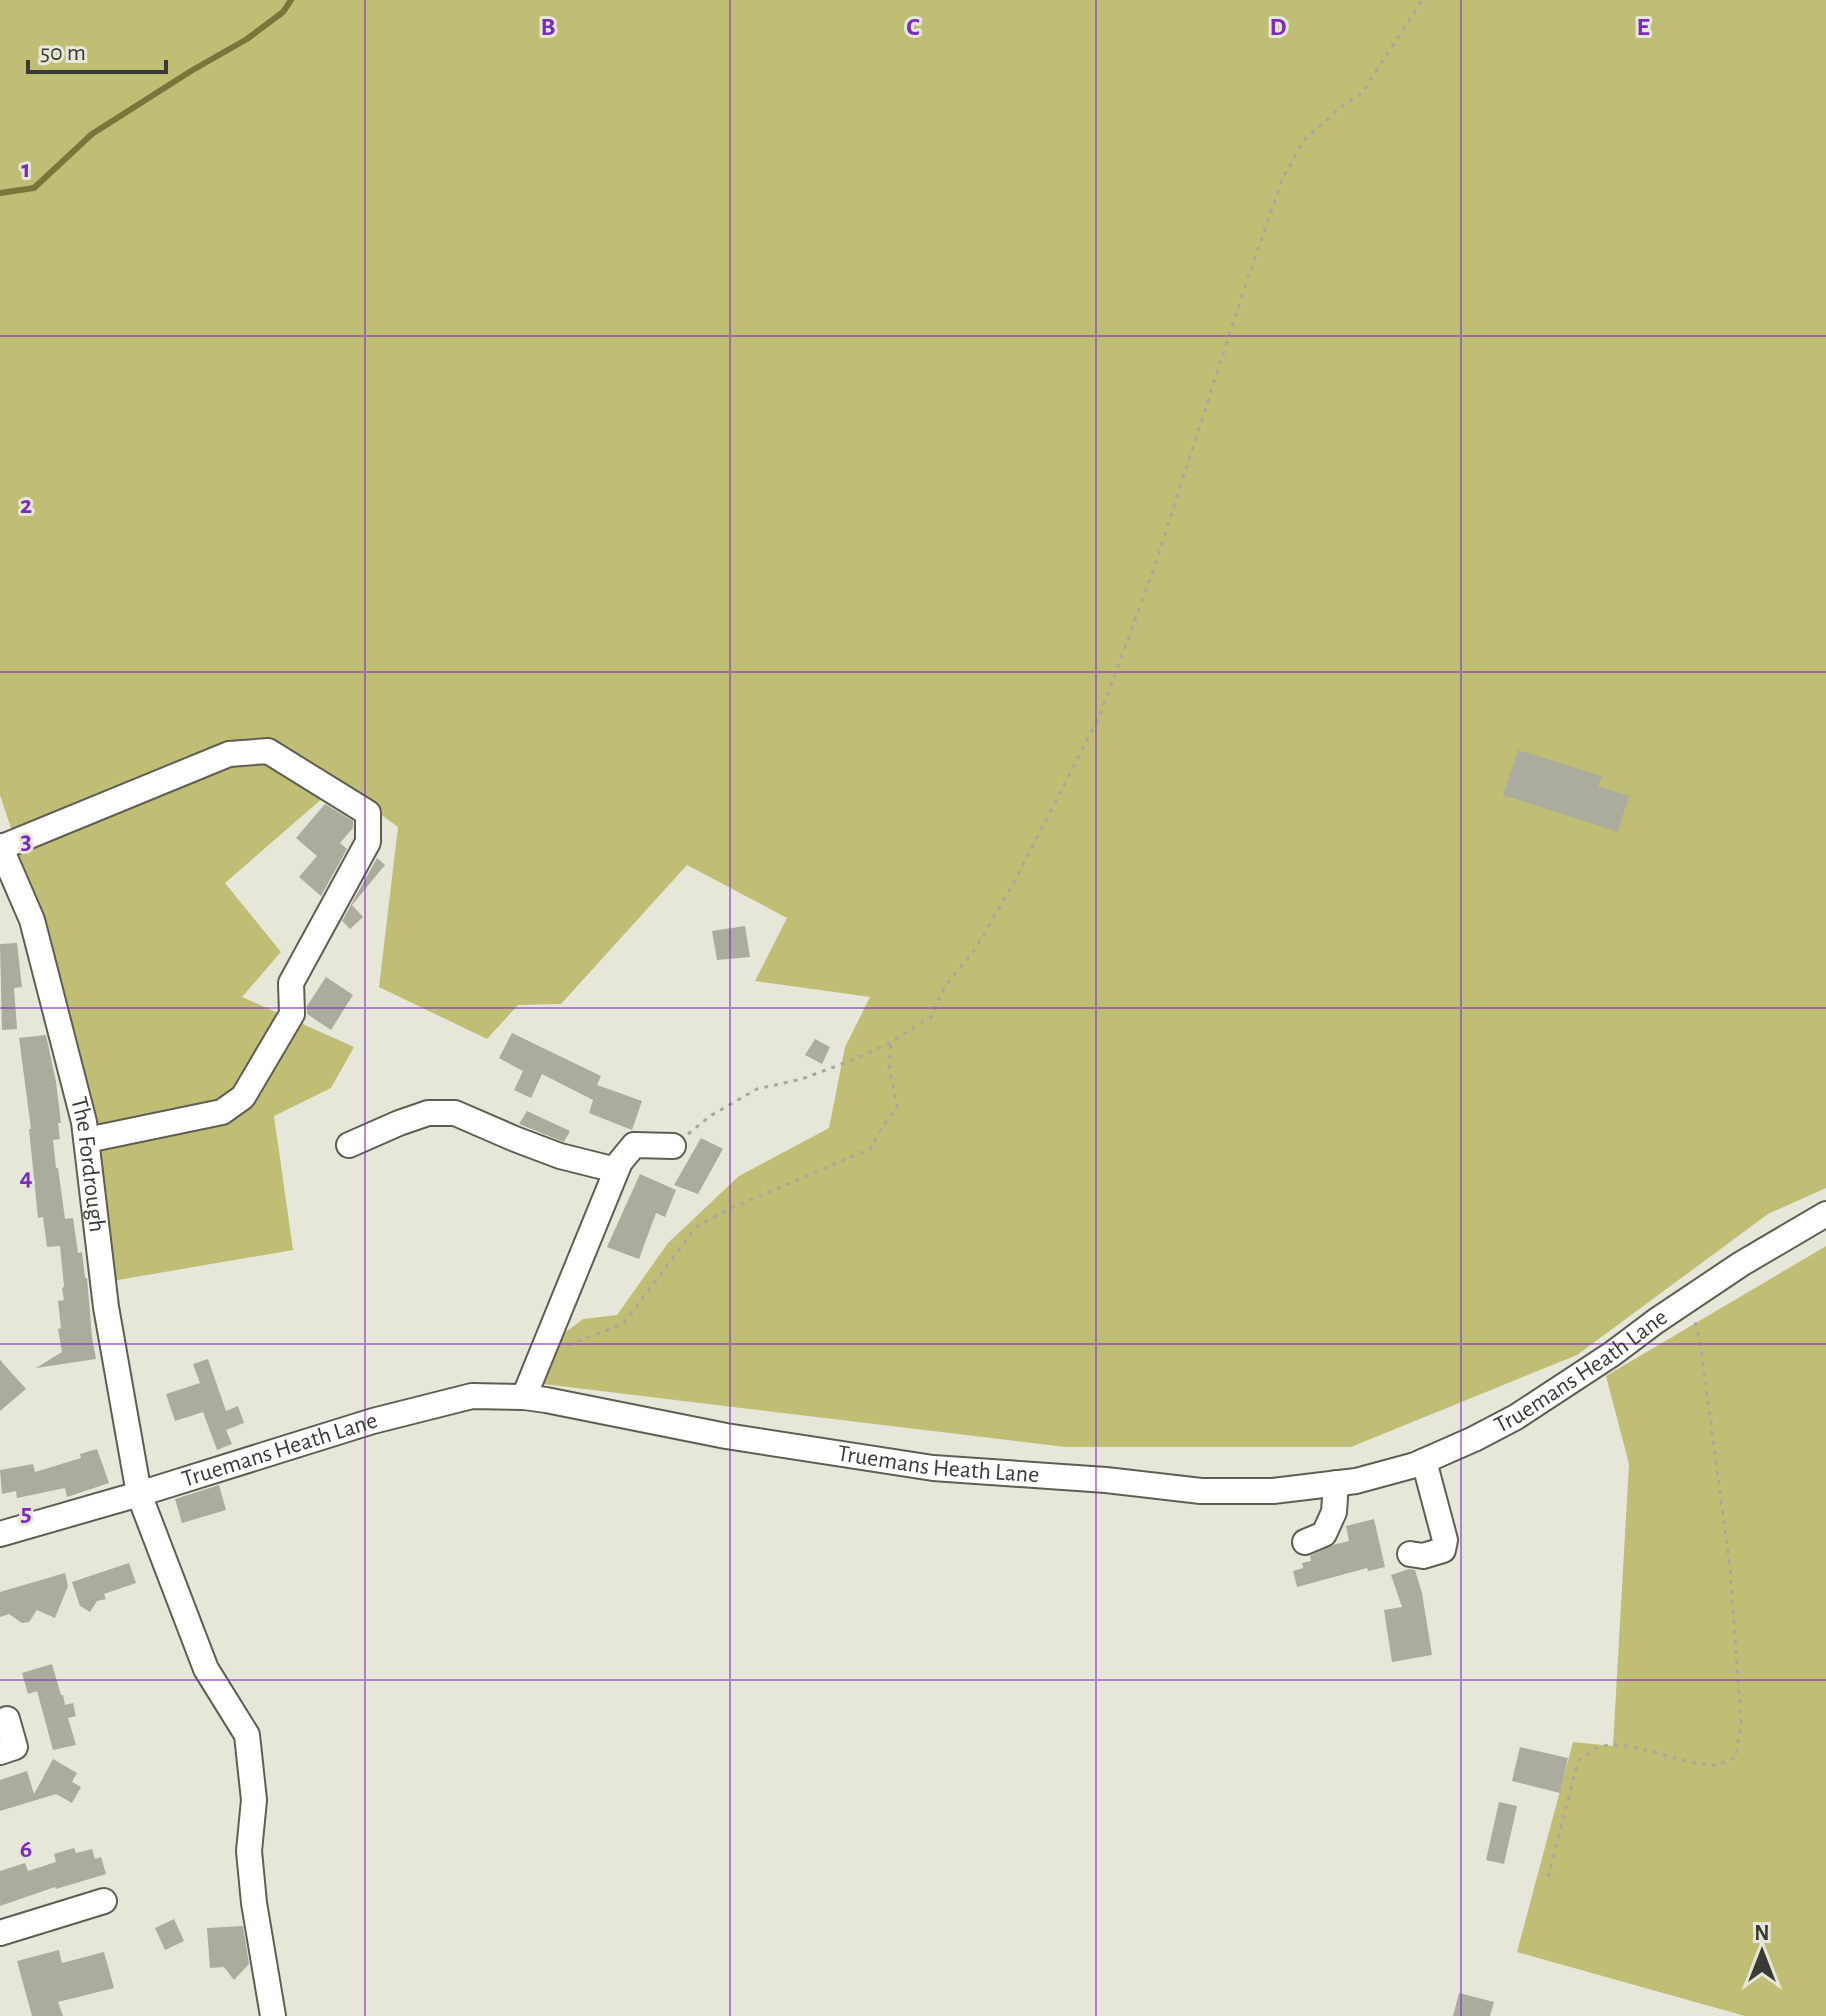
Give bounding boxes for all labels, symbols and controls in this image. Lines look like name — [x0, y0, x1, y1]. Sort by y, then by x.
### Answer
text: B — [540, 14, 556, 40]
text: C — [906, 14, 920, 40]
text: D — [1269, 14, 1287, 40]
text: E — [1636, 14, 1650, 40]
scale bar — [28, 24, 166, 74]
text: 50 m — [40, 41, 86, 65]
text: 1 — [21, 156, 31, 182]
text: 2 — [20, 492, 32, 518]
text: 3 — [20, 828, 32, 854]
street label: The Fordrough — [66, 1094, 109, 1234]
text: 4 — [19, 1164, 33, 1190]
street label: Truemans Heath Lane — [1491, 1305, 1672, 1438]
street label: Truemans Heath Lane — [179, 1408, 380, 1492]
street label: Truemans Heath Lane — [836, 1441, 1040, 1487]
text: 5 — [20, 1500, 32, 1526]
text: 6 — [20, 1836, 32, 1862]
north arrow — [1722, 1912, 1802, 1992]
text: N — [1754, 1922, 1770, 1944]

